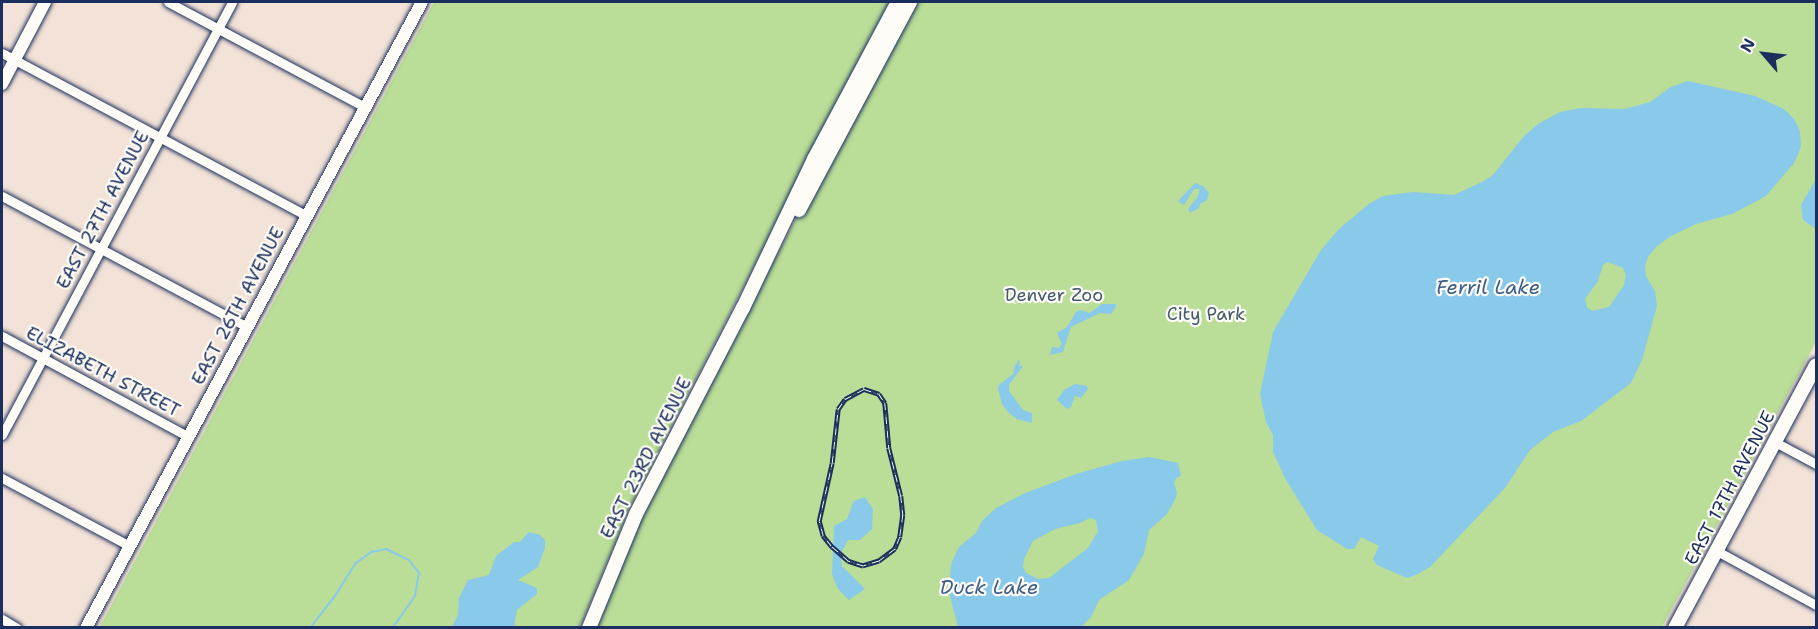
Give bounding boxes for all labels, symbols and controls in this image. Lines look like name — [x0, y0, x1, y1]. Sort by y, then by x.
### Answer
north arrow — [1734, 24, 1794, 84]
text: N — [1735, 35, 1760, 56]
street label: EAST 27TH AVENUE — [52, 127, 154, 293]
street label: EAST 26TH AVENUE — [187, 223, 289, 389]
water label: Ferril Lake — [1436, 275, 1540, 299]
park label: Denver Zoo — [1005, 284, 1103, 306]
park label: City Park — [1167, 303, 1245, 325]
street label: ELIZABETH STREET — [22, 322, 184, 422]
street label: EAST 23RD AVENUE — [596, 374, 696, 542]
street label: EAST 17TH AVENUE — [1680, 407, 1780, 569]
water label: Duck Lake — [940, 575, 1038, 599]

